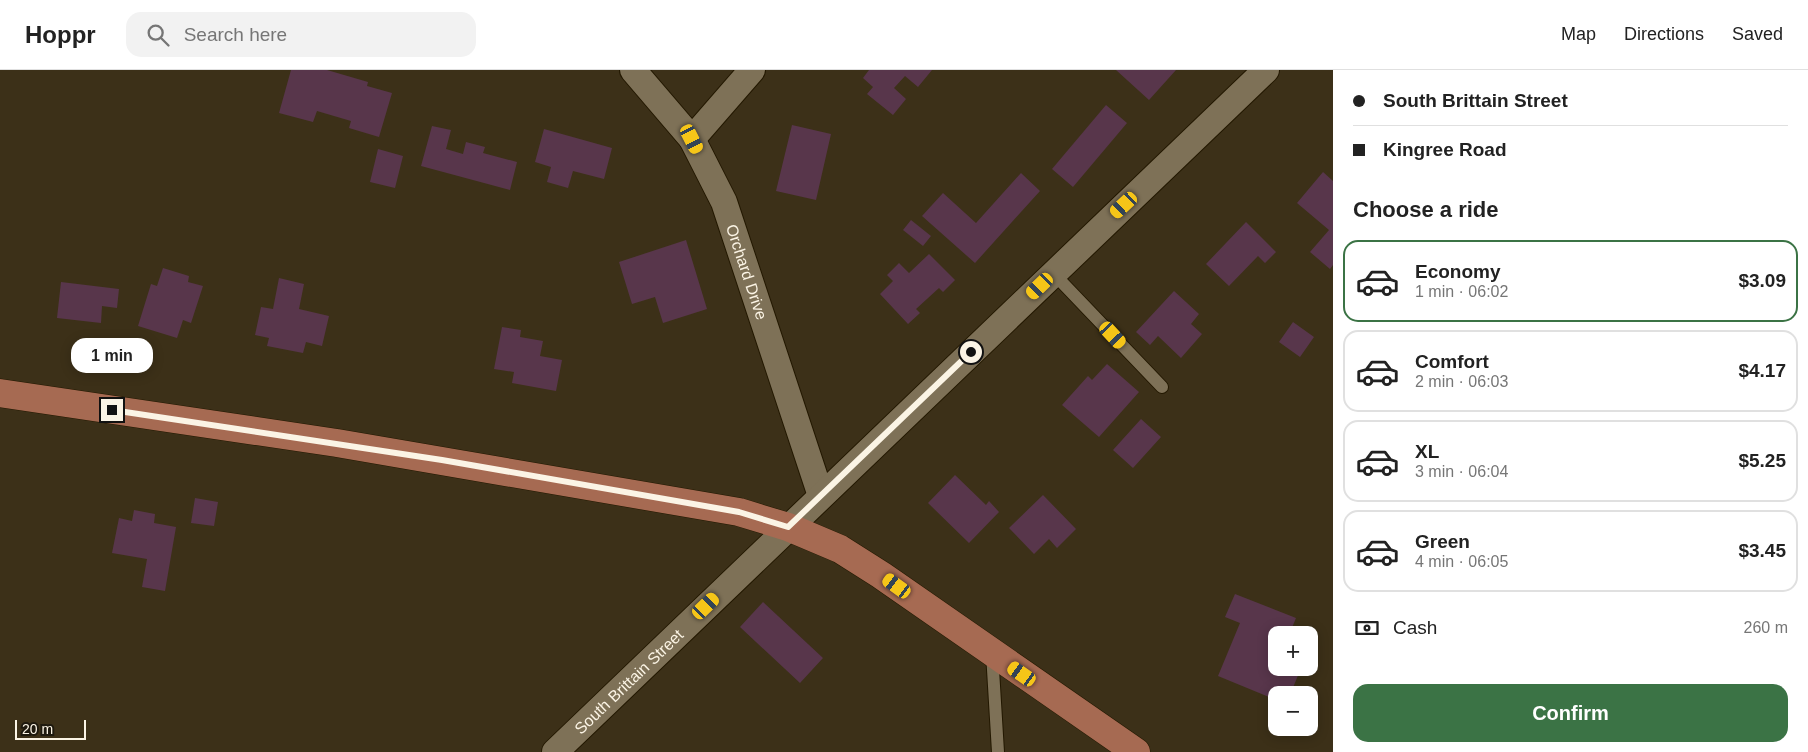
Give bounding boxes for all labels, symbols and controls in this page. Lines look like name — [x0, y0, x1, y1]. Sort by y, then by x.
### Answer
search box — [126, 12, 476, 57]
text: Hoppr — [25, 21, 96, 48]
icon: search — [144, 21, 172, 49]
text: Search here — [184, 24, 287, 45]
text: Map — [1561, 24, 1596, 44]
text: Directions — [1624, 24, 1704, 44]
text: Saved — [1732, 24, 1783, 44]
text: South Brittain Street — [1383, 90, 1568, 111]
car — [678, 122, 705, 156]
text: Kingree Road — [1383, 139, 1507, 160]
car — [1107, 189, 1140, 221]
text: Choose a ride — [1353, 197, 1498, 222]
street label: Orchard Drive — [723, 222, 770, 322]
icon: car — [1355, 259, 1400, 304]
text: Economy — [1415, 261, 1501, 282]
car — [1023, 270, 1056, 302]
text: $3.09 — [1738, 270, 1786, 291]
text: 1 min · 06:02 — [1415, 283, 1508, 300]
car — [1097, 319, 1128, 351]
callout: 1 min — [71, 338, 153, 372]
route start — [960, 341, 982, 363]
text: 1 min — [91, 347, 133, 364]
icon: car — [1355, 349, 1400, 394]
text: Comfort — [1415, 351, 1489, 372]
text: $4.17 — [1738, 360, 1786, 381]
text: 2 min · 06:03 — [1415, 373, 1508, 390]
route end — [101, 399, 123, 421]
icon: car — [1355, 439, 1400, 484]
text: XL — [1415, 441, 1439, 462]
text: $5.25 — [1738, 450, 1786, 471]
text: 3 min · 06:04 — [1415, 463, 1508, 480]
icon: car — [1355, 529, 1400, 574]
text: Green — [1415, 531, 1470, 552]
text: $3.45 — [1738, 540, 1786, 561]
text: 4 min · 06:05 — [1415, 553, 1508, 570]
car — [880, 571, 913, 601]
car — [689, 590, 722, 622]
icon: cash — [1353, 614, 1381, 642]
text: Cash — [1393, 617, 1437, 638]
text: 260 m — [1744, 619, 1788, 636]
street label: South Brittain Street — [571, 626, 687, 737]
map controls — [1268, 626, 1318, 736]
button: + — [1268, 626, 1318, 676]
car — [1005, 659, 1038, 689]
button: Confirm — [1353, 684, 1788, 742]
button: − — [1268, 686, 1318, 736]
scale bar — [15, 717, 86, 740]
text: 20 m — [22, 721, 53, 737]

